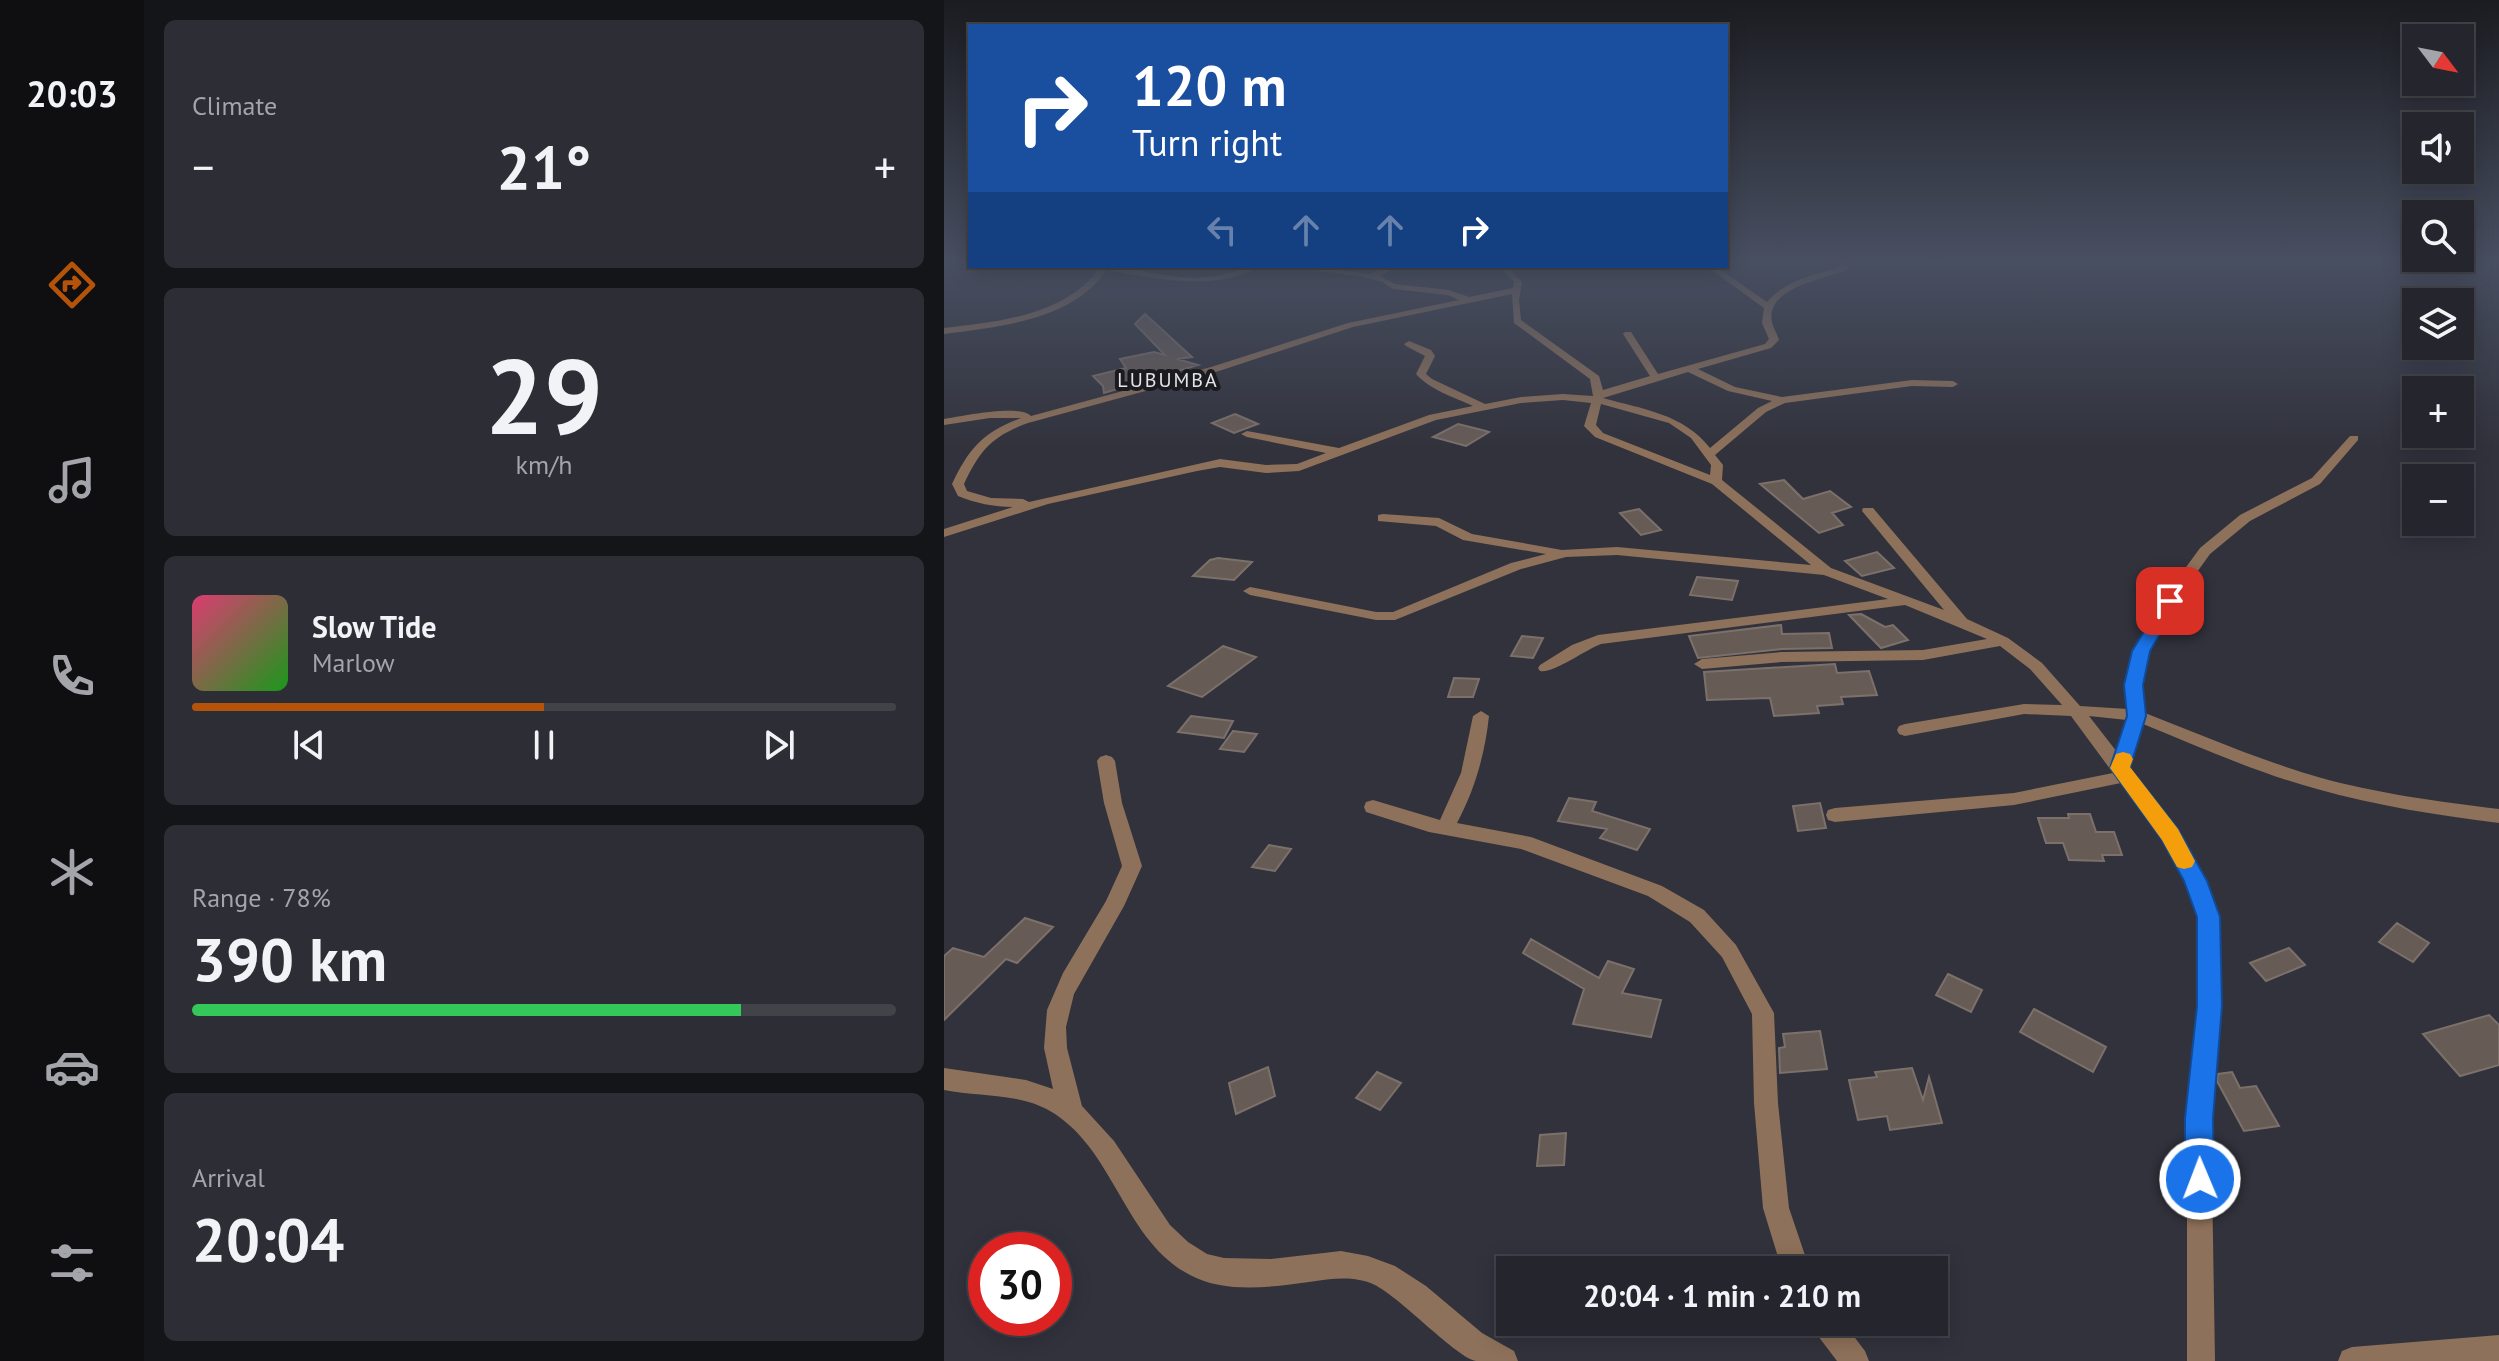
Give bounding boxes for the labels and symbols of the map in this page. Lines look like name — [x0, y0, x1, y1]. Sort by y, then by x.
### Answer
north arrow — [2402, 24, 2474, 96]
district label: LUBUMBA — [1117, 367, 1219, 393]
pin — [2136, 567, 2204, 635]
position arrow — [2158, 1137, 2242, 1221]
speed limit sign: 30 — [968, 1232, 1072, 1336]

